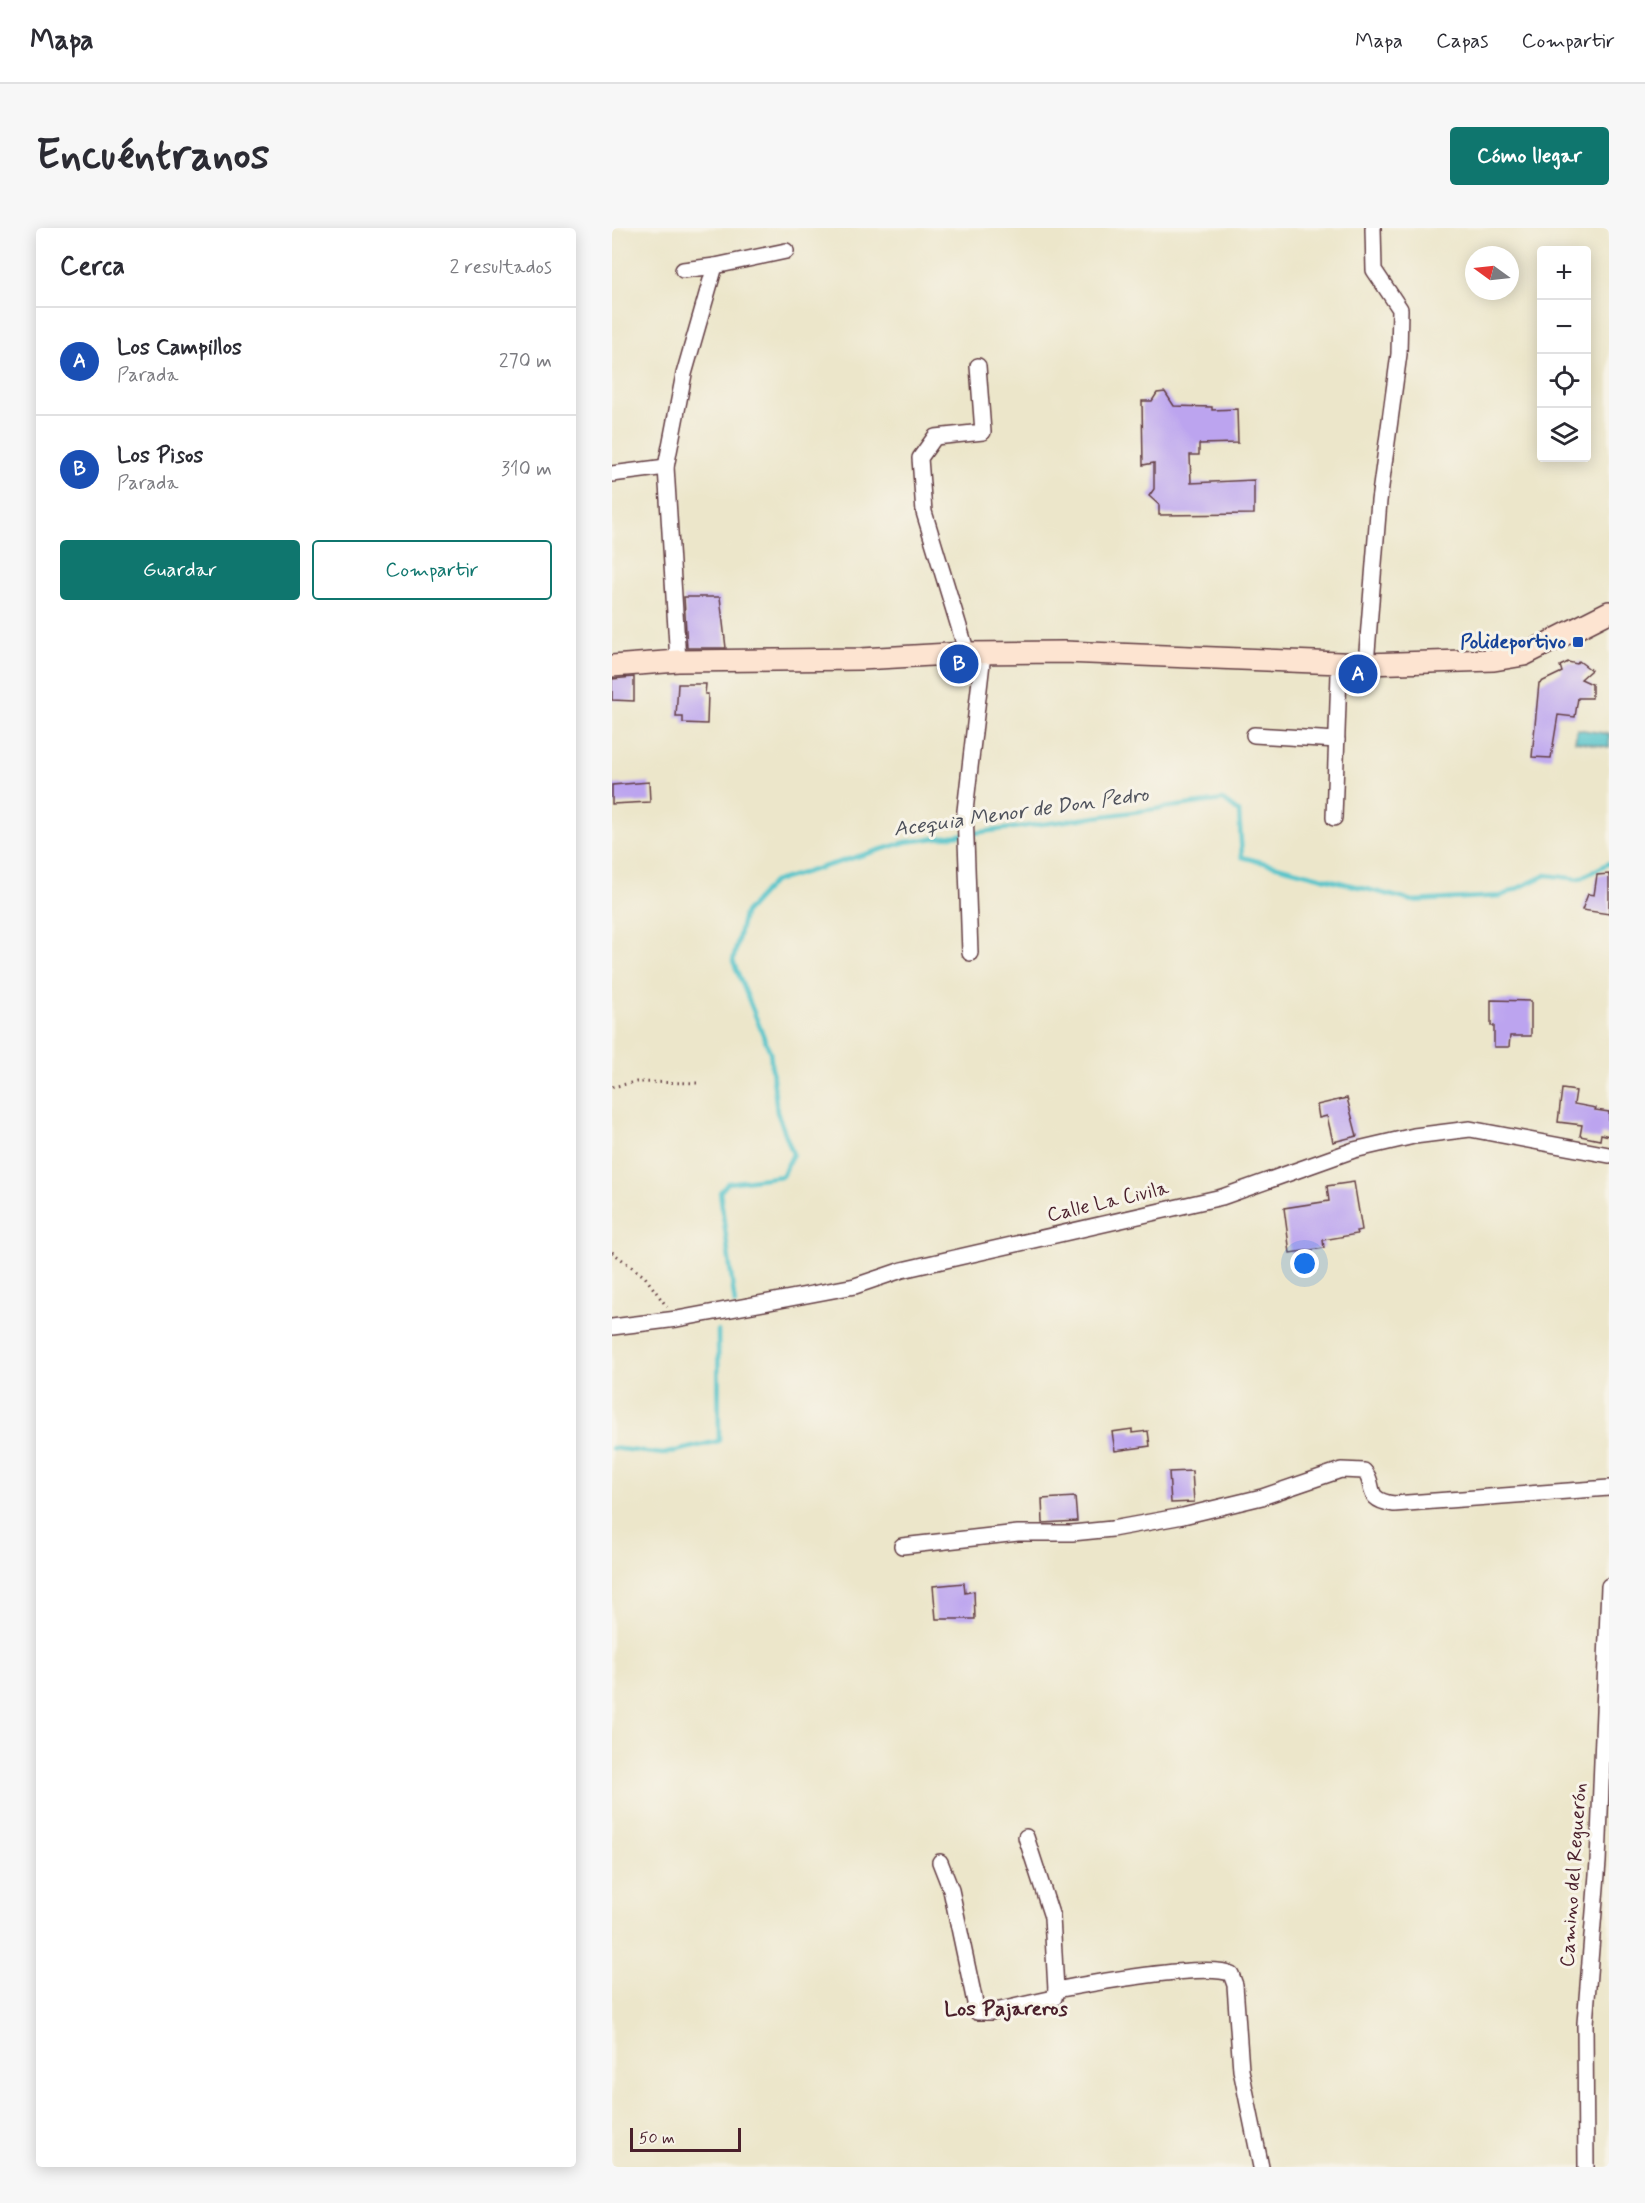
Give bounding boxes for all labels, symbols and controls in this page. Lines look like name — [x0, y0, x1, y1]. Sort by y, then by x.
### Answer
text: Mapa — [30, 23, 94, 60]
text: Mapa — [1355, 27, 1403, 55]
text: Capas — [1436, 27, 1489, 55]
text: Compartir — [1522, 27, 1615, 55]
button: Cómo llegar — [1450, 127, 1609, 185]
text: Encuéntranos — [36, 129, 269, 184]
north arrow — [1465, 246, 1519, 300]
map controls — [1537, 246, 1591, 462]
button: + — [1537, 246, 1591, 300]
text: Cerca — [60, 250, 125, 284]
text: 2 resultados — [449, 254, 552, 281]
button: − — [1537, 300, 1591, 354]
text: Los Campillos — [117, 334, 242, 362]
text: A — [73, 348, 86, 375]
text: 270 m — [499, 348, 552, 375]
button: locate — [1537, 354, 1591, 408]
text: Parada — [117, 362, 178, 389]
button: layers — [1537, 408, 1591, 462]
text: Los Pisos — [117, 442, 203, 470]
text: B — [73, 456, 86, 483]
text: 310 m — [501, 456, 552, 483]
text: Parada — [117, 470, 178, 497]
button: Guardar — [60, 540, 300, 600]
button: Compartir — [312, 540, 552, 600]
place label: Polideportivo — [1460, 629, 1566, 656]
marker: Polideportivo — [1571, 635, 1585, 649]
pin: B — [940, 642, 978, 686]
pin: A — [1338, 652, 1378, 696]
water label: Acequia Menor de Don Pedro — [892, 780, 1151, 844]
street label: Calle La Civila — [1044, 1175, 1173, 1229]
your location — [1290, 1249, 1319, 1278]
street label: Camino del Reguerón — [1554, 1782, 1594, 1968]
district label: Los Pajareros — [944, 1995, 1069, 2023]
scale bar — [630, 2125, 741, 2152]
text: 50 m — [639, 2128, 675, 2149]

